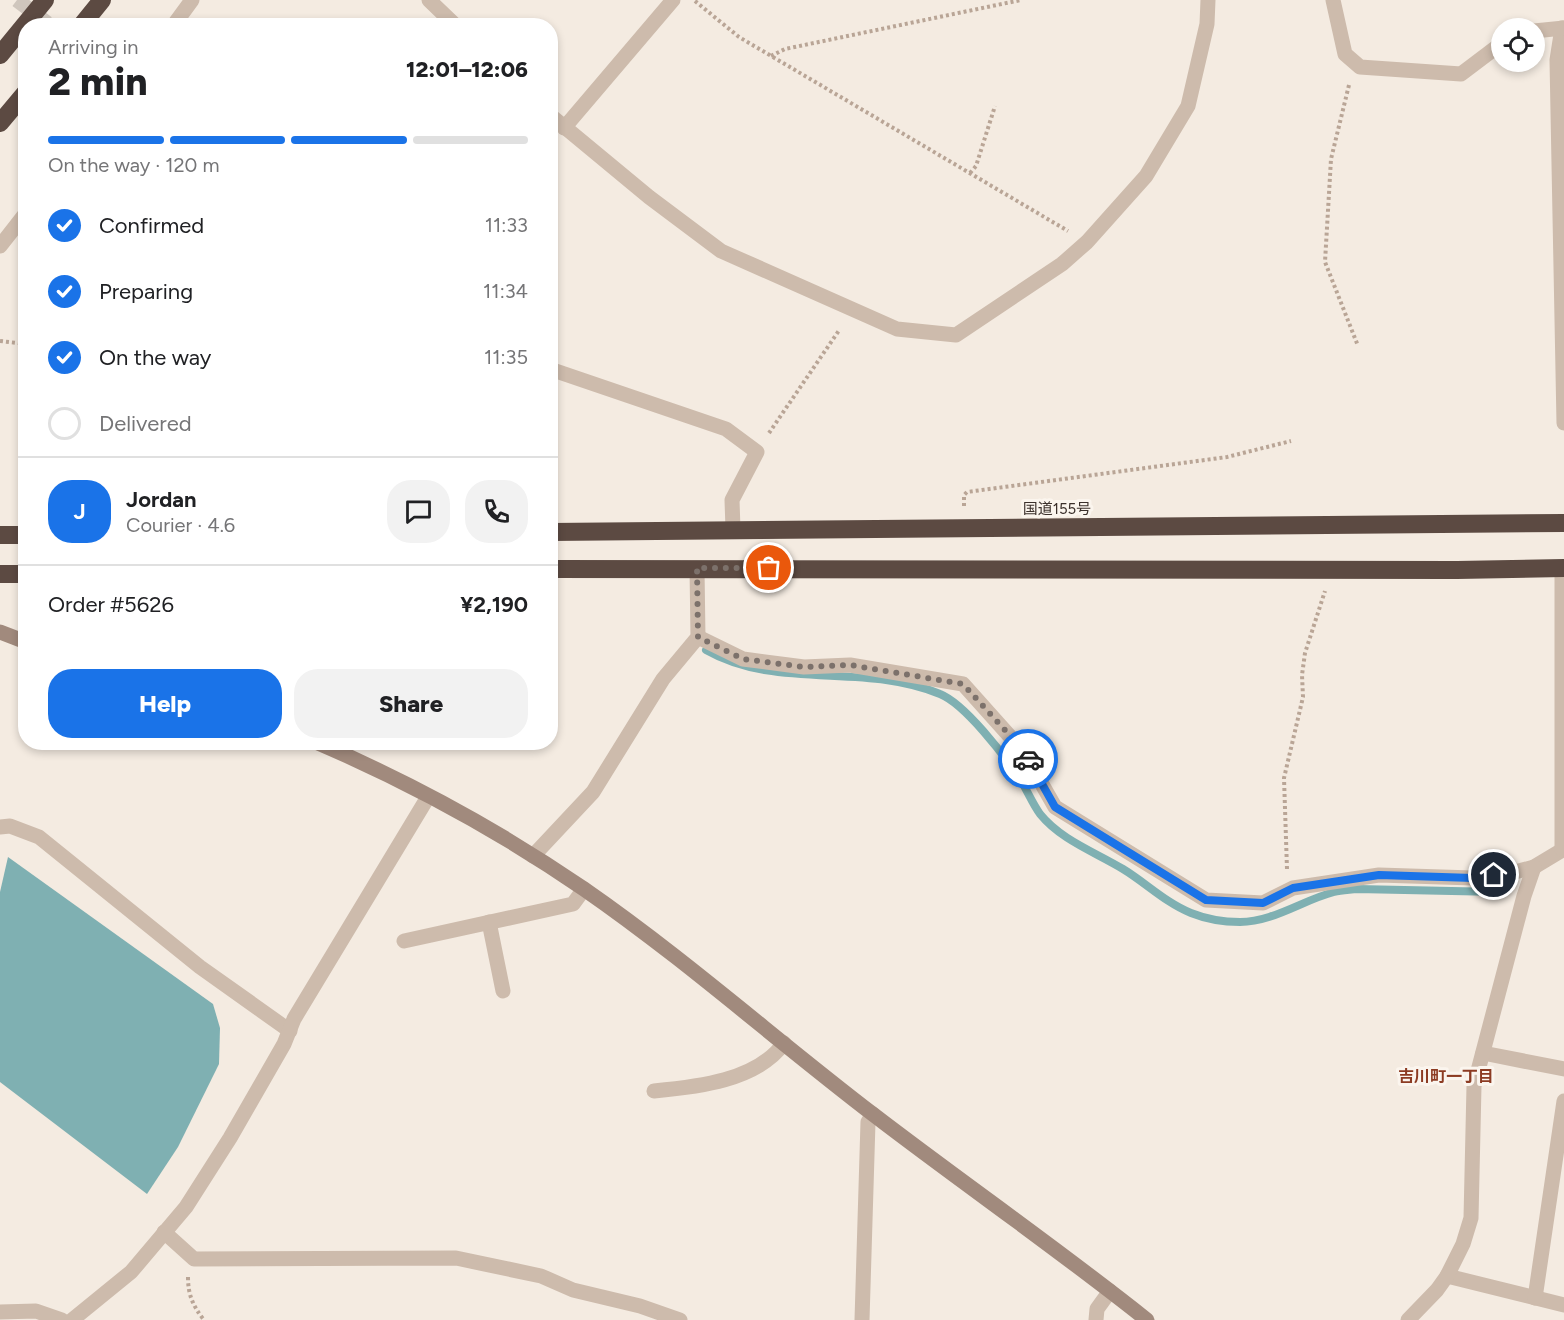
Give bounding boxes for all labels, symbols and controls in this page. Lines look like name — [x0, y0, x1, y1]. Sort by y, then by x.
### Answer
map controls — [1491, 18, 1545, 72]
button: locate — [1491, 18, 1545, 72]
text: Arriving in — [48, 35, 138, 59]
text: 12:01–12:06 — [406, 56, 528, 83]
text: 2 min — [48, 58, 148, 105]
text: On the way · 120 m — [48, 153, 219, 177]
icon: check — [48, 209, 81, 242]
text: Confirmed — [99, 212, 204, 239]
text: 11:33 — [485, 213, 528, 237]
icon: check — [48, 275, 81, 308]
text: Preparing — [99, 278, 193, 305]
text: 11:34 — [483, 279, 528, 303]
icon: check — [48, 341, 81, 374]
text: On the way — [99, 344, 211, 371]
text: 11:35 — [484, 345, 528, 369]
text: Delivered — [99, 410, 192, 437]
button: chat — [387, 480, 450, 543]
button: phone — [465, 480, 528, 543]
text: Jordan — [126, 486, 197, 513]
text: J — [73, 498, 86, 525]
street label: 国道155号 — [1023, 500, 1091, 518]
text: Courier · 4.6 — [126, 513, 235, 537]
pin — [743, 542, 794, 593]
icon: bag — [752, 551, 785, 584]
text: Order #5626 — [48, 591, 174, 618]
text: ¥2,190 — [460, 591, 528, 618]
button: Help — [48, 669, 282, 738]
button: Share — [294, 669, 528, 738]
courier — [998, 729, 1058, 789]
icon: car — [1012, 743, 1045, 776]
pin — [1468, 849, 1519, 900]
icon: home — [1477, 858, 1510, 891]
district label: 吉川町一丁目 — [1398, 1067, 1494, 1086]

